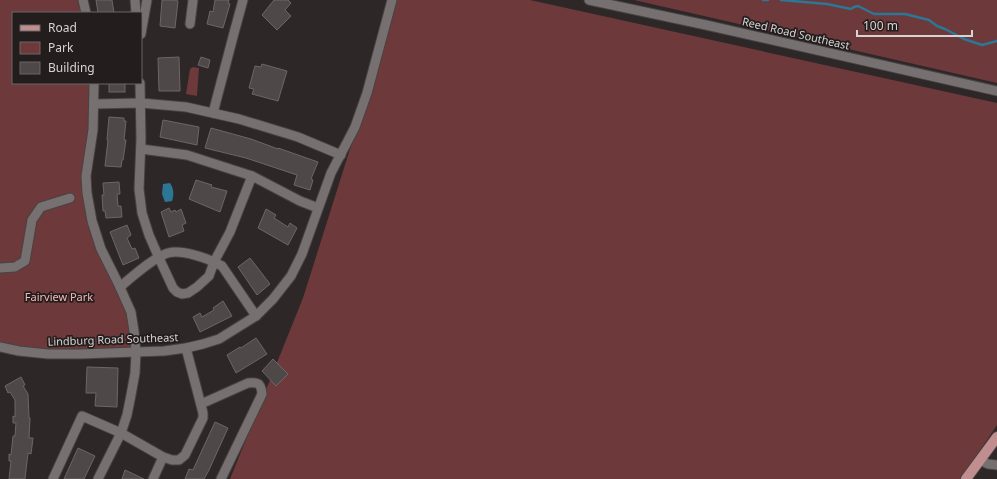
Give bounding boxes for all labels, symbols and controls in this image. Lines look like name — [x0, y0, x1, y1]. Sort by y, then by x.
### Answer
legend — [12, 12, 142, 84]
scale bar — [857, 12, 972, 38]
street label: Reed Road Southeast — [741, 13, 851, 53]
text: 100 m — [863, 17, 898, 34]
text: Road — [48, 19, 77, 36]
text: Park — [48, 39, 74, 56]
text: Building — [48, 59, 95, 76]
park label: Fairview Park — [25, 289, 93, 304]
street label: Lindburg Road Southeast — [47, 329, 179, 349]

